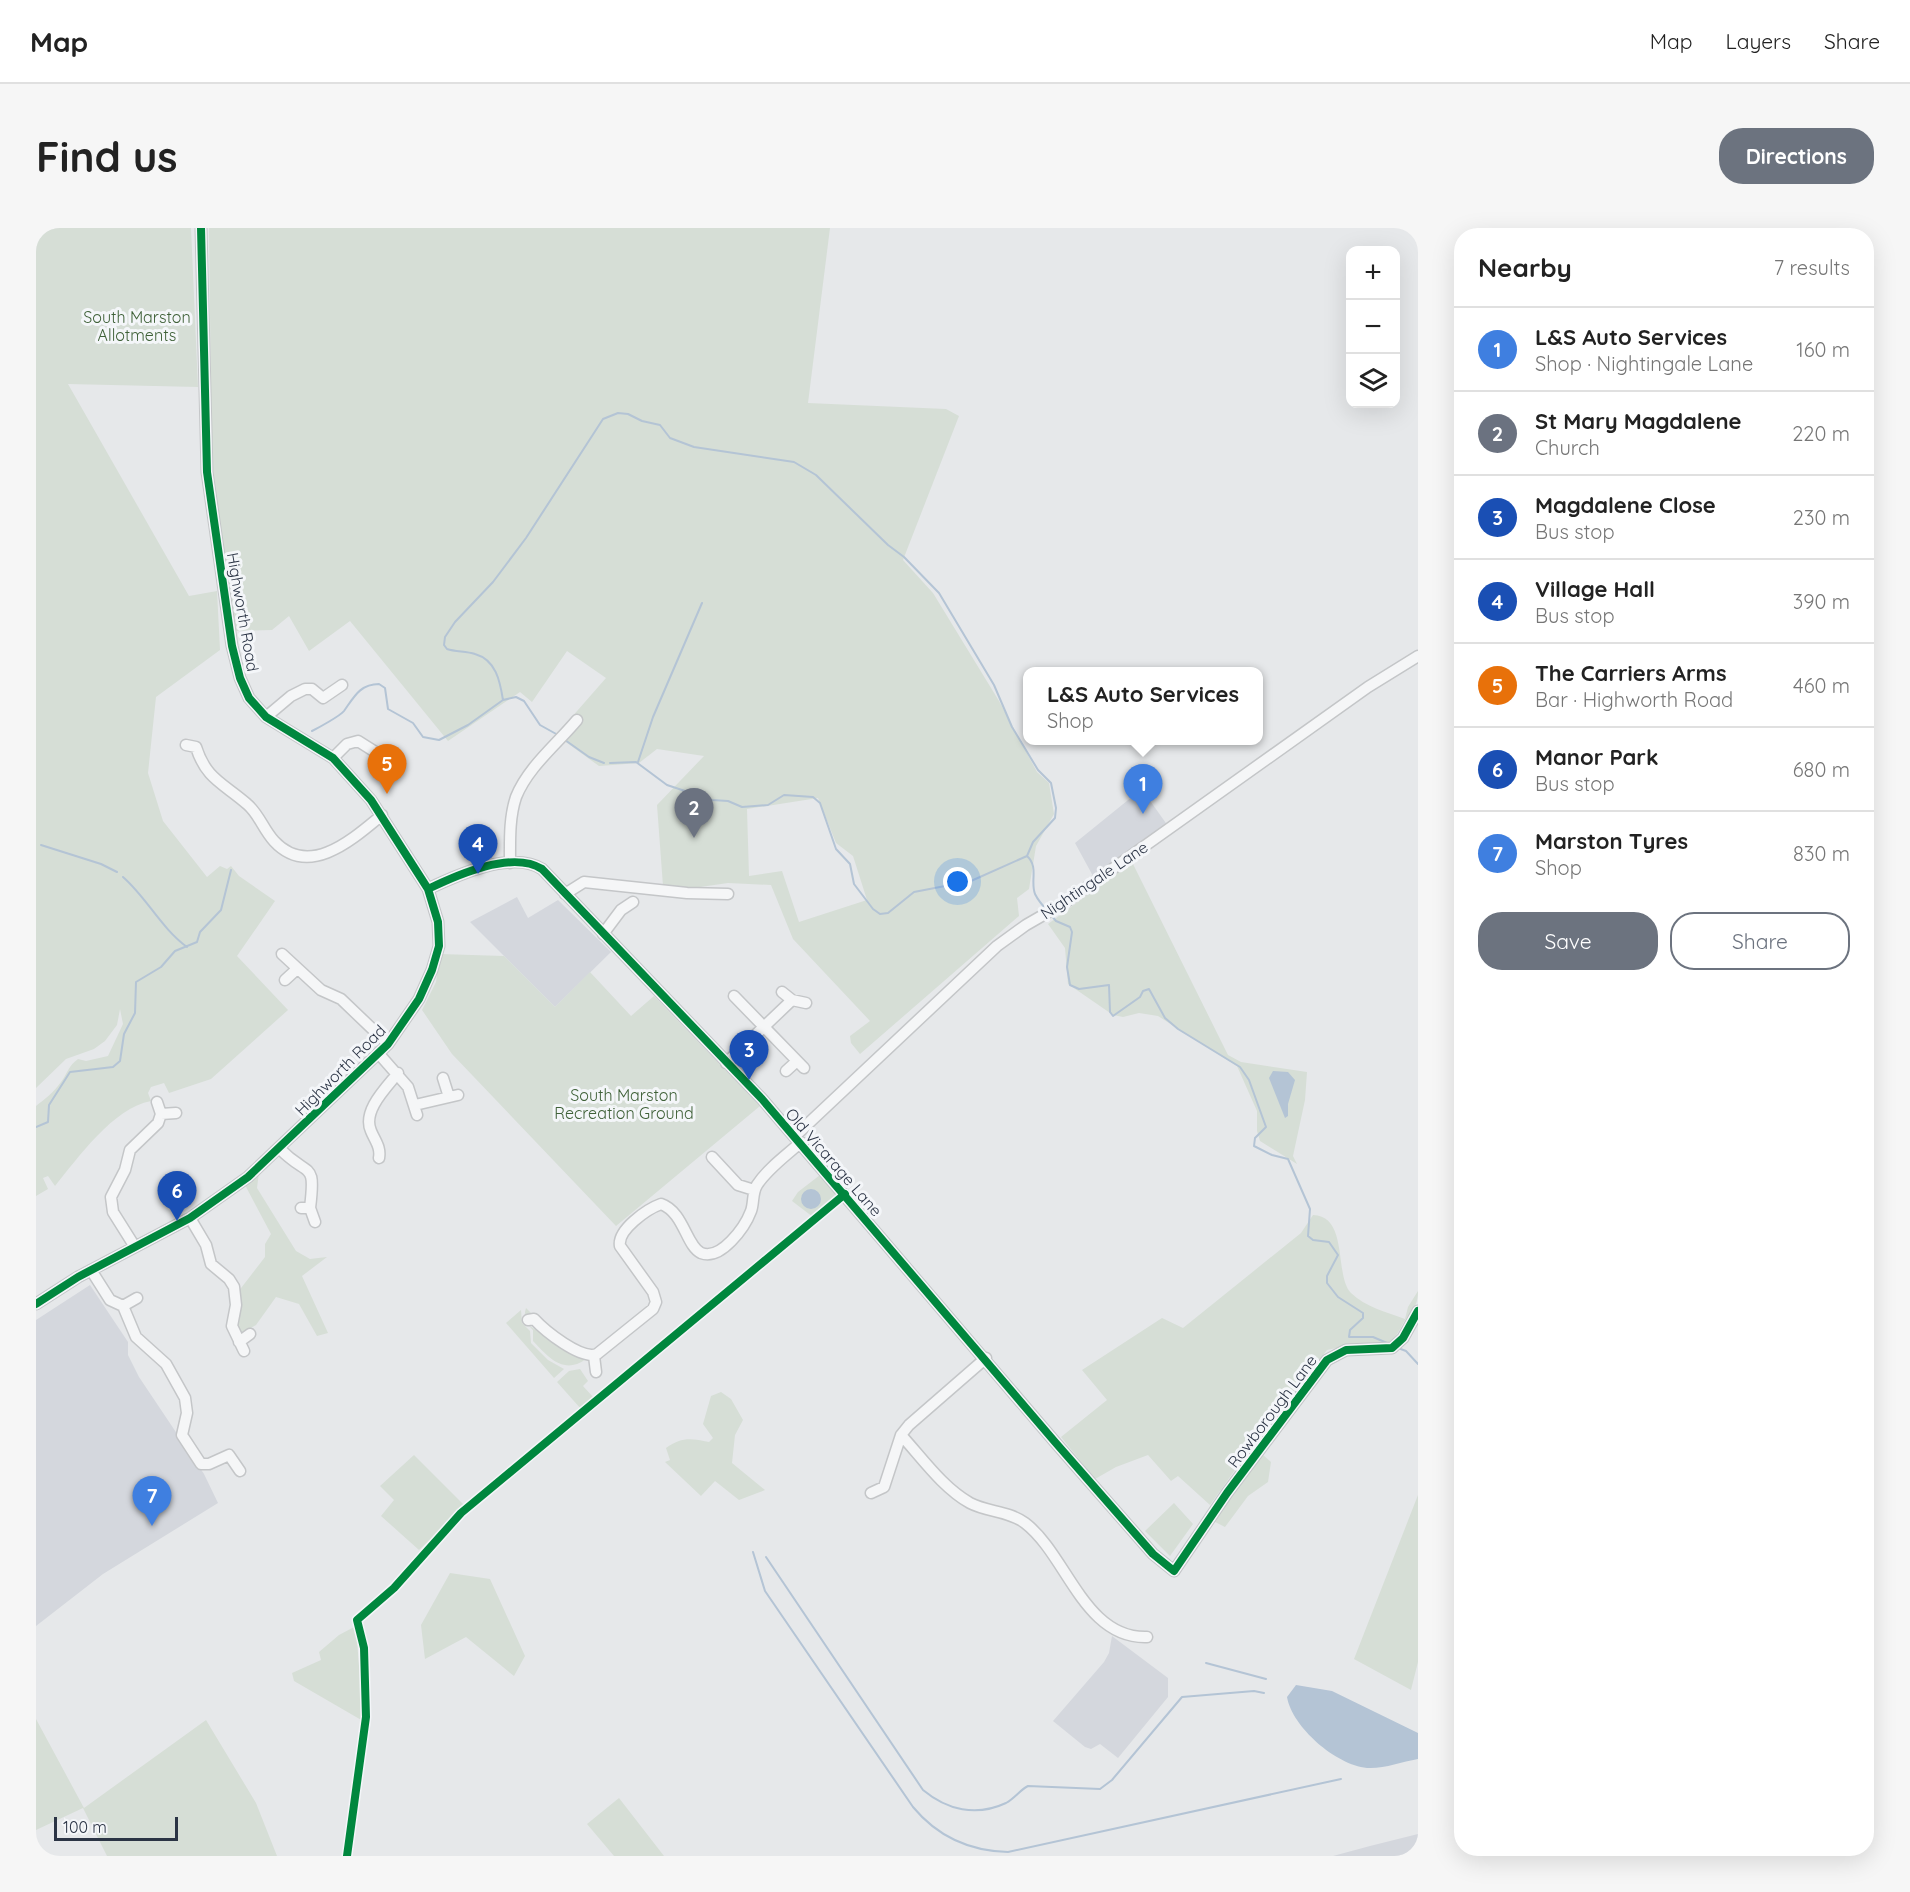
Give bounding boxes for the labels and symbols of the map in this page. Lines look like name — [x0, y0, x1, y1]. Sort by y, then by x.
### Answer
park label: South Marston Allotments — [83, 307, 191, 345]
street label: Highworth Road — [223, 551, 263, 673]
pin: 5 — [368, 744, 406, 794]
pin: 1 — [1124, 764, 1162, 814]
pin: 2 — [674, 788, 714, 838]
pin: 4 — [458, 824, 498, 874]
street label: Nightingale Lane — [1036, 837, 1152, 923]
your location — [943, 867, 972, 896]
street label: Highworth Road — [290, 1020, 390, 1120]
pin: 3 — [730, 1030, 768, 1080]
park label: South Marston Recreation Ground — [554, 1085, 694, 1123]
street label: Old Vicarage Lane — [781, 1104, 887, 1220]
pin: 6 — [158, 1172, 196, 1221]
street label: Rowborough Lane — [1223, 1351, 1321, 1471]
pin: 7 — [132, 1476, 172, 1526]
scale bar — [54, 1814, 178, 1842]

